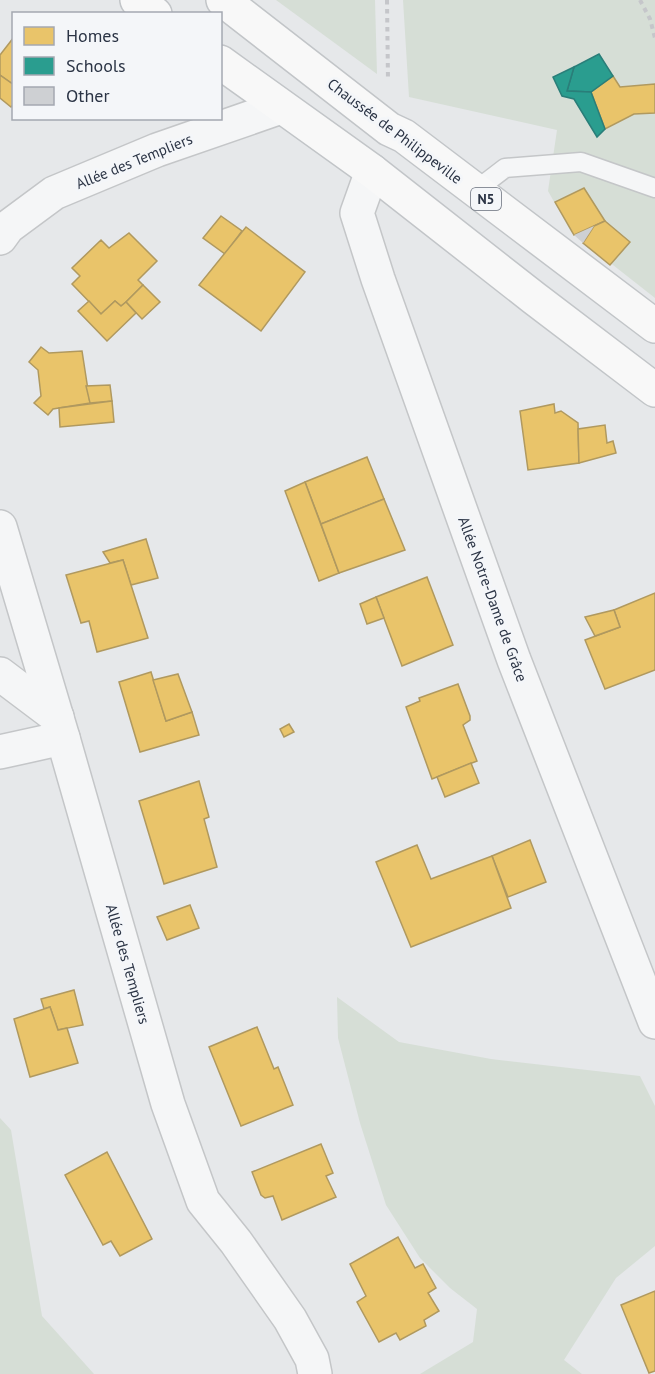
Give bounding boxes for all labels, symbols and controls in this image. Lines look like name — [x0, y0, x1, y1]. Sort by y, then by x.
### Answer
legend — [12, 12, 222, 120]
text: Homes — [66, 24, 119, 47]
text: Schools — [66, 54, 126, 77]
street label: Chaussée de Philippeville — [324, 74, 466, 188]
text: Other — [66, 84, 110, 107]
street label: Allée des Templiers — [73, 129, 195, 193]
road number: N5 — [471, 188, 501, 210]
street label: Allée Notre-Dame de Grâce — [454, 514, 532, 684]
street label: Allée des Templiers — [102, 902, 154, 1026]

